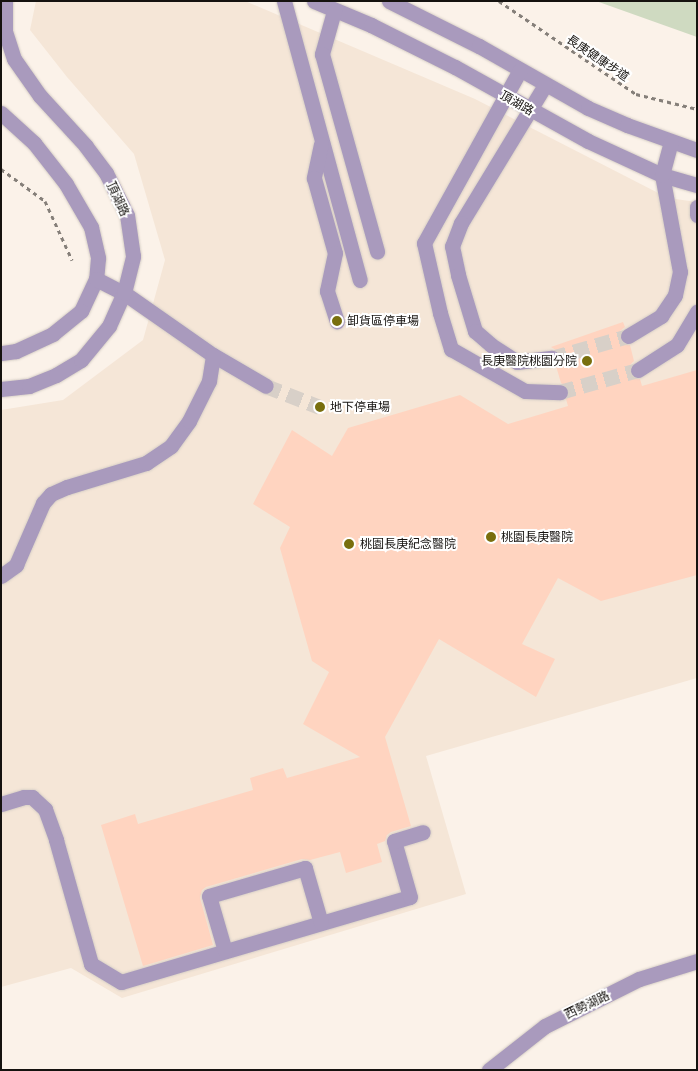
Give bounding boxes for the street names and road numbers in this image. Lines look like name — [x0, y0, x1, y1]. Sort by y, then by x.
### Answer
street label: 長庚健康步道 — [564, 32, 632, 84]
street label: 頂湖路 — [498, 88, 536, 118]
street label: 頂湖路 — [104, 180, 132, 218]
street label: 西勢湖路 — [562, 988, 612, 1022]

